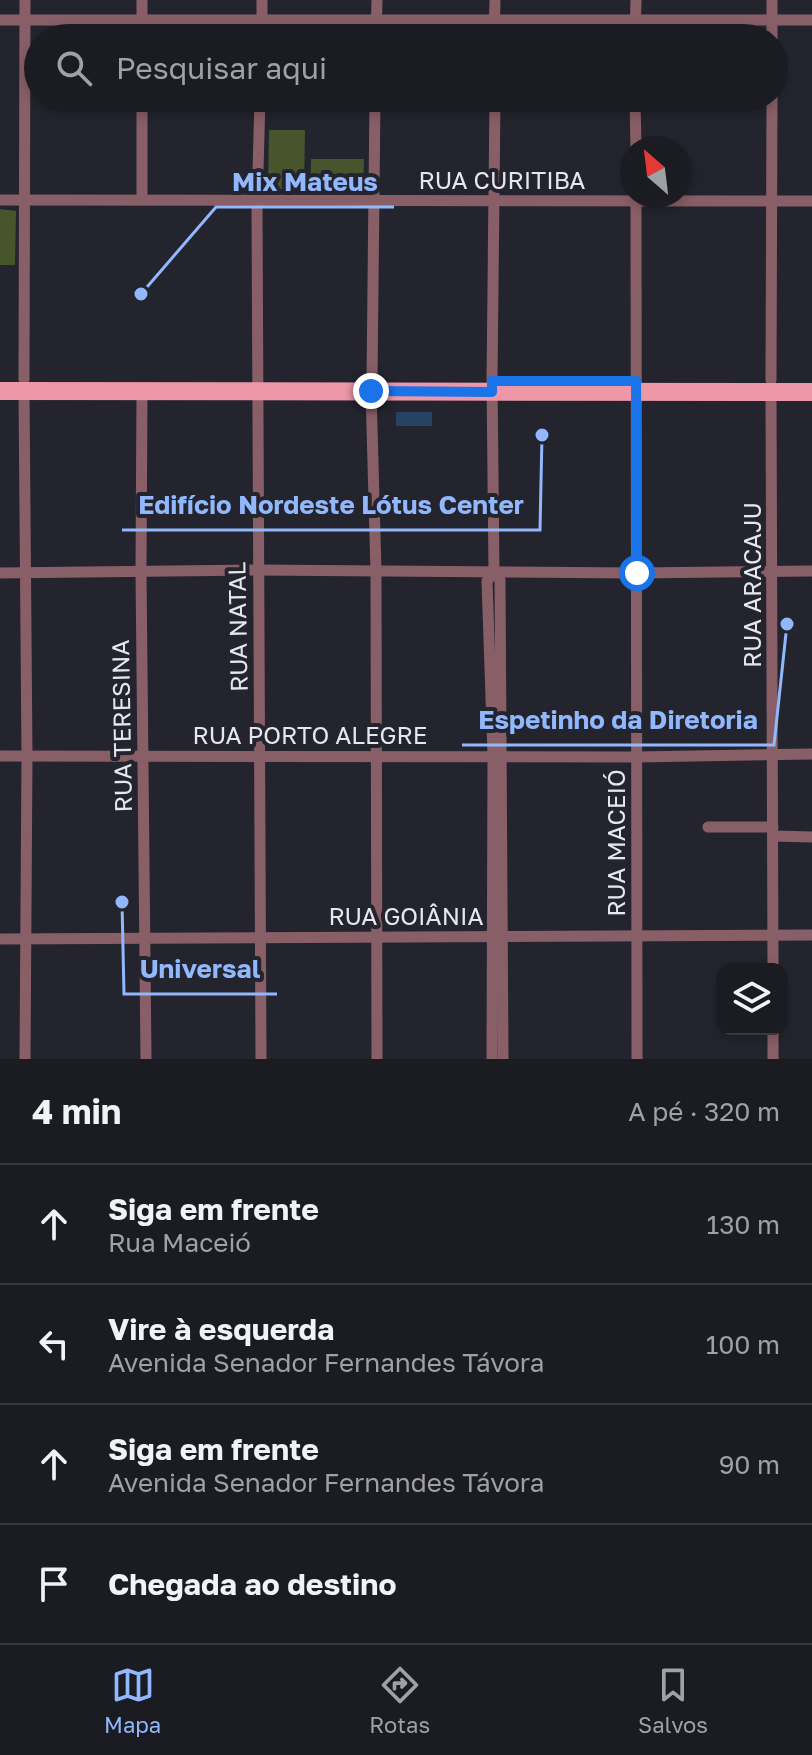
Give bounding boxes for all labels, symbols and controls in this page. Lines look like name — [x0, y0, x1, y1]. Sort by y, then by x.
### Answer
search box — [24, 24, 788, 112]
icon: search — [52, 46, 96, 90]
text: Pesquisar aqui — [116, 50, 327, 86]
north arrow — [620, 136, 692, 208]
callout: Mix Mateus — [216, 157, 394, 207]
street label: RUA CURITIBA — [419, 165, 585, 194]
text: Mix Mateus — [232, 166, 378, 197]
route end — [353, 373, 389, 409]
callout: Edifício Nordeste Lótus Center — [122, 480, 540, 530]
text: Edifício Nordeste Lótus Center — [138, 489, 524, 520]
street label: RUA ARACAJU — [737, 502, 766, 668]
route start — [619, 555, 655, 591]
street label: RUA NATAL — [221, 561, 253, 692]
street label: RUA TERESINA — [105, 639, 137, 813]
callout: Espetinho da Diretoria — [462, 695, 774, 745]
text: Espetinho da Diretoria — [478, 704, 758, 735]
street label: RUA PORTO ALEGRE — [193, 720, 427, 749]
street label: RUA MACEIÓ — [601, 769, 630, 917]
street label: RUA GOIÂNIA — [328, 901, 484, 930]
callout: Universal — [124, 944, 277, 994]
text: Universal — [140, 953, 261, 984]
map controls — [716, 963, 788, 1035]
button: layers — [716, 963, 788, 1035]
text: 4 min — [32, 1091, 121, 1131]
text: A pé · 320 m — [628, 1096, 780, 1127]
text: Siga em frente — [108, 1191, 319, 1227]
icon: ahead — [32, 1202, 76, 1246]
text: 130 m — [707, 1209, 780, 1240]
text: Rua Maceió — [108, 1227, 251, 1258]
text: Vire à esquerda — [108, 1311, 334, 1347]
icon: left — [32, 1322, 76, 1366]
text: 100 m — [706, 1329, 780, 1360]
text: Avenida Senador Fernandes Távora — [108, 1347, 544, 1378]
text: Siga em frente — [108, 1431, 319, 1467]
icon: ahead — [32, 1442, 76, 1486]
text: 90 m — [719, 1449, 780, 1480]
text: Avenida Senador Fernandes Távora — [108, 1467, 544, 1498]
icon: arrive — [32, 1562, 76, 1606]
text: Chegada ao destino — [108, 1566, 396, 1602]
tab: Mapa — [104, 1663, 161, 1738]
tab: Rotas — [369, 1663, 430, 1738]
tab: Salvos — [638, 1663, 708, 1738]

